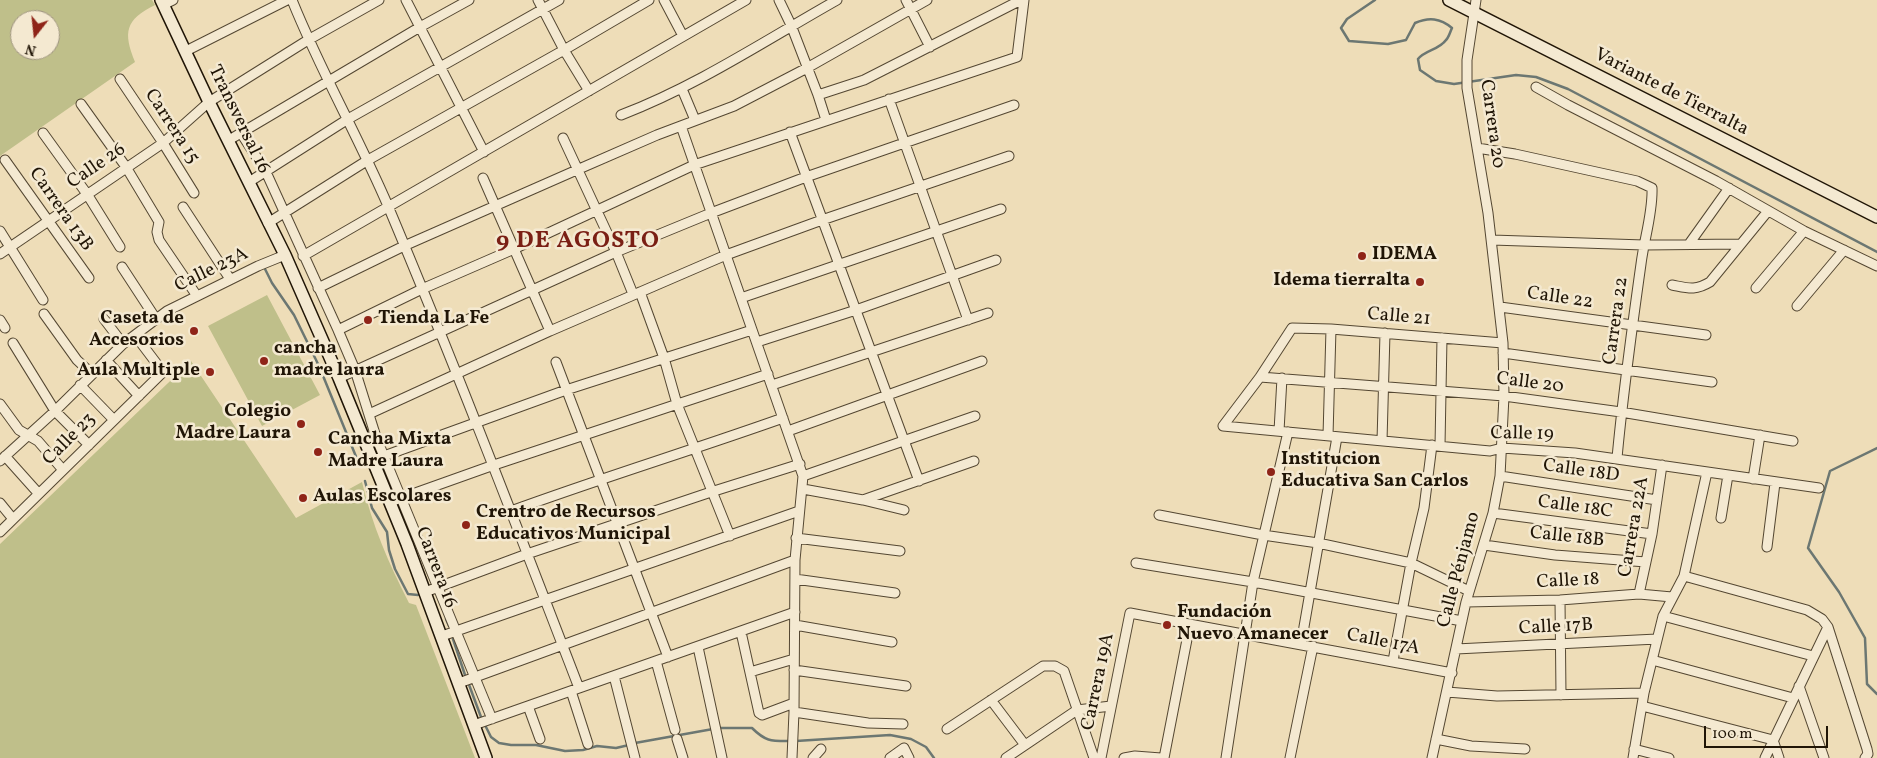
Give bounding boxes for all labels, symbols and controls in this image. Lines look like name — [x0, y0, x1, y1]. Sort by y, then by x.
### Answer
north arrow — [10, 10, 60, 60]
text: N — [24, 38, 39, 59]
street label: Variante de Tierralta — [1590, 44, 1752, 142]
street label: Transversal 16 — [202, 62, 274, 178]
street label: Carrera 20 — [1473, 78, 1509, 170]
street label: Carrera 15 — [138, 85, 204, 169]
street label: Calle 26 — [63, 139, 131, 195]
street label: Carrera 13B — [23, 164, 97, 256]
district label: 9 DE AGOSTO — [495, 229, 661, 257]
street label: Calle 23A — [172, 243, 252, 299]
place label: IDEMA — [1372, 245, 1437, 267]
marker: IDEMA — [1356, 250, 1368, 262]
place label: Idema tierralta — [1273, 271, 1410, 293]
marker: Idema tierralta — [1414, 276, 1426, 288]
street label: Carrera 22 — [1600, 276, 1634, 366]
street label: Calle 22 — [1526, 283, 1594, 315]
street label: Calle 21 — [1366, 304, 1432, 332]
place label: Caseta de Accesorios — [89, 309, 184, 353]
place label: Tienda La Fe — [378, 309, 489, 331]
marker: Tienda La Fe — [362, 314, 374, 326]
marker: Caseta de Accesorios — [188, 325, 200, 337]
place label: cancha madre laura — [274, 339, 385, 383]
marker: cancha madre laura — [258, 355, 270, 367]
place label: Aula Multiple — [77, 361, 200, 383]
marker: Aula Multiple — [204, 366, 216, 378]
street label: Calle 20 — [1495, 369, 1565, 399]
place label: Colegio Madre Laura — [175, 402, 291, 446]
street label: Calle 23 — [39, 409, 101, 471]
marker: Colegio Madre Laura — [295, 418, 307, 430]
street label: Calle 19 — [1490, 423, 1554, 447]
place label: Cancha Mixta Madre Laura — [328, 430, 451, 474]
marker: Cancha Mixta Madre Laura — [312, 446, 324, 458]
place label: Institucion Educativa San Carlos — [1281, 450, 1468, 494]
street label: Calle 18D — [1541, 455, 1621, 489]
marker: Institucion Educativa San Carlos — [1265, 466, 1277, 478]
street label: Carrera 22A — [1615, 475, 1655, 579]
place label: Aulas Escolares — [313, 487, 452, 509]
street label: Calle 18C — [1536, 491, 1614, 525]
marker: Aulas Escolares — [297, 492, 309, 504]
place label: Crentro de Recursos Educativos Municipal — [476, 503, 670, 547]
street label: Calle Pénjamo — [1434, 510, 1486, 630]
marker: Crentro de Recursos Educativos Municipal — [460, 519, 472, 531]
street label: Calle 18B — [1529, 523, 1605, 553]
street label: Carrera 16 — [409, 524, 461, 612]
street label: Calle 18 — [1536, 569, 1600, 595]
place label: Fundación Nuevo Amanecer — [1177, 603, 1329, 647]
street label: Calle 17B — [1518, 615, 1594, 641]
marker: Fundación Nuevo Amanecer — [1161, 619, 1173, 631]
street label: Calle 17A — [1344, 625, 1422, 661]
street label: Carrera 19A — [1078, 631, 1120, 733]
scale bar — [1707, 716, 1831, 748]
text: 100 m — [1712, 724, 1752, 745]

